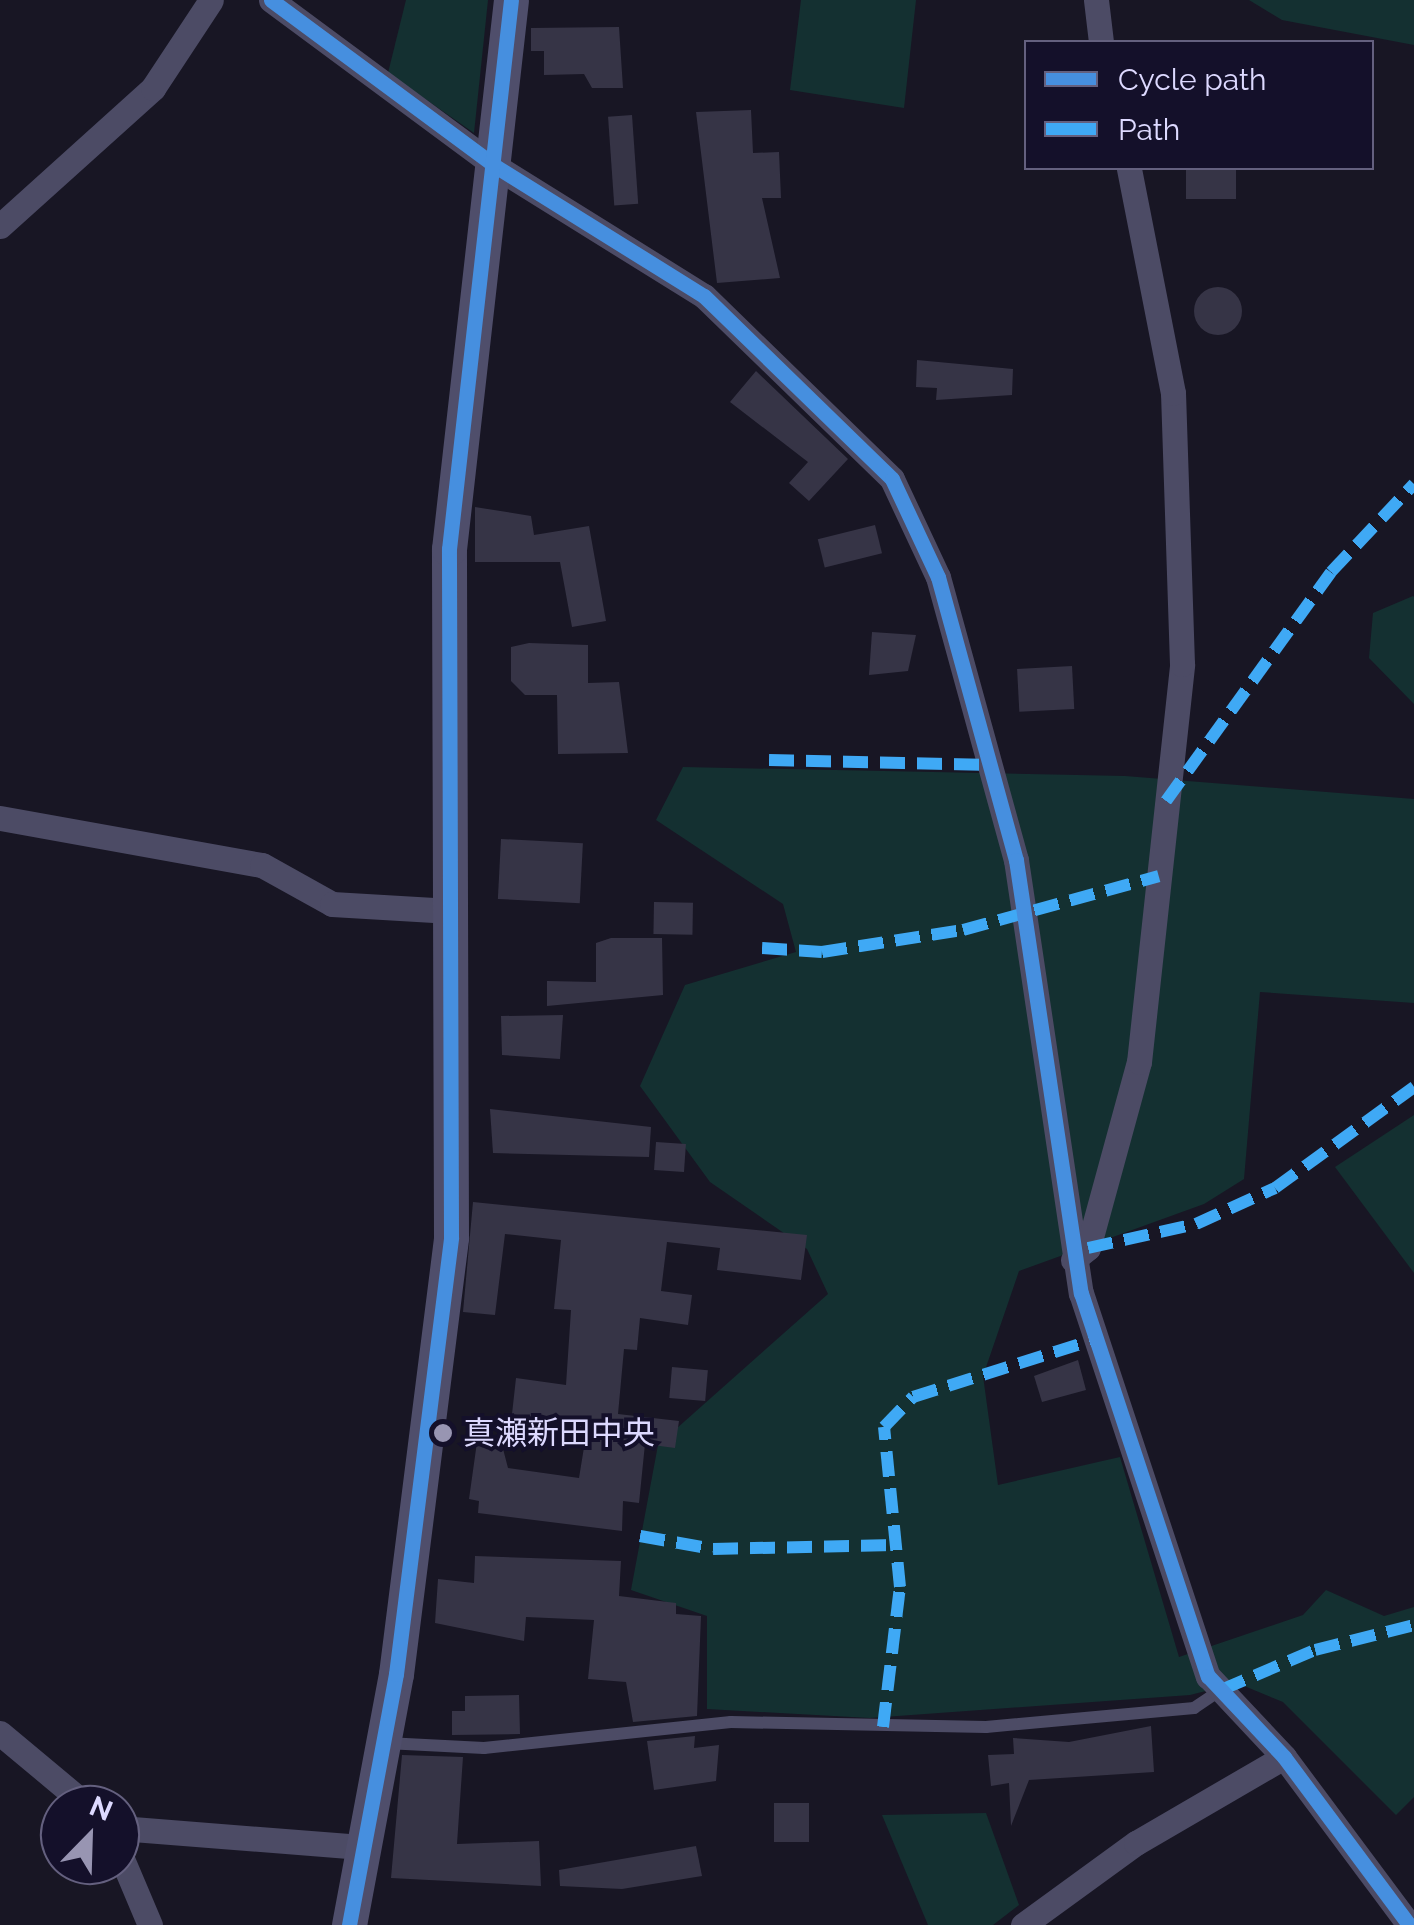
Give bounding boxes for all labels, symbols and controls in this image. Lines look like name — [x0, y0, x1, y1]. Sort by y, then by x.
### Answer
legend — [1024, 40, 1374, 170]
text: Cycle path — [1118, 62, 1266, 97]
text: Path — [1118, 112, 1180, 147]
place label: 真瀬新田中央 — [463, 1414, 655, 1452]
marker: 真瀬新田中央 — [432, 1422, 454, 1444]
north arrow — [40, 1785, 140, 1885]
text: N — [85, 1789, 117, 1828]

